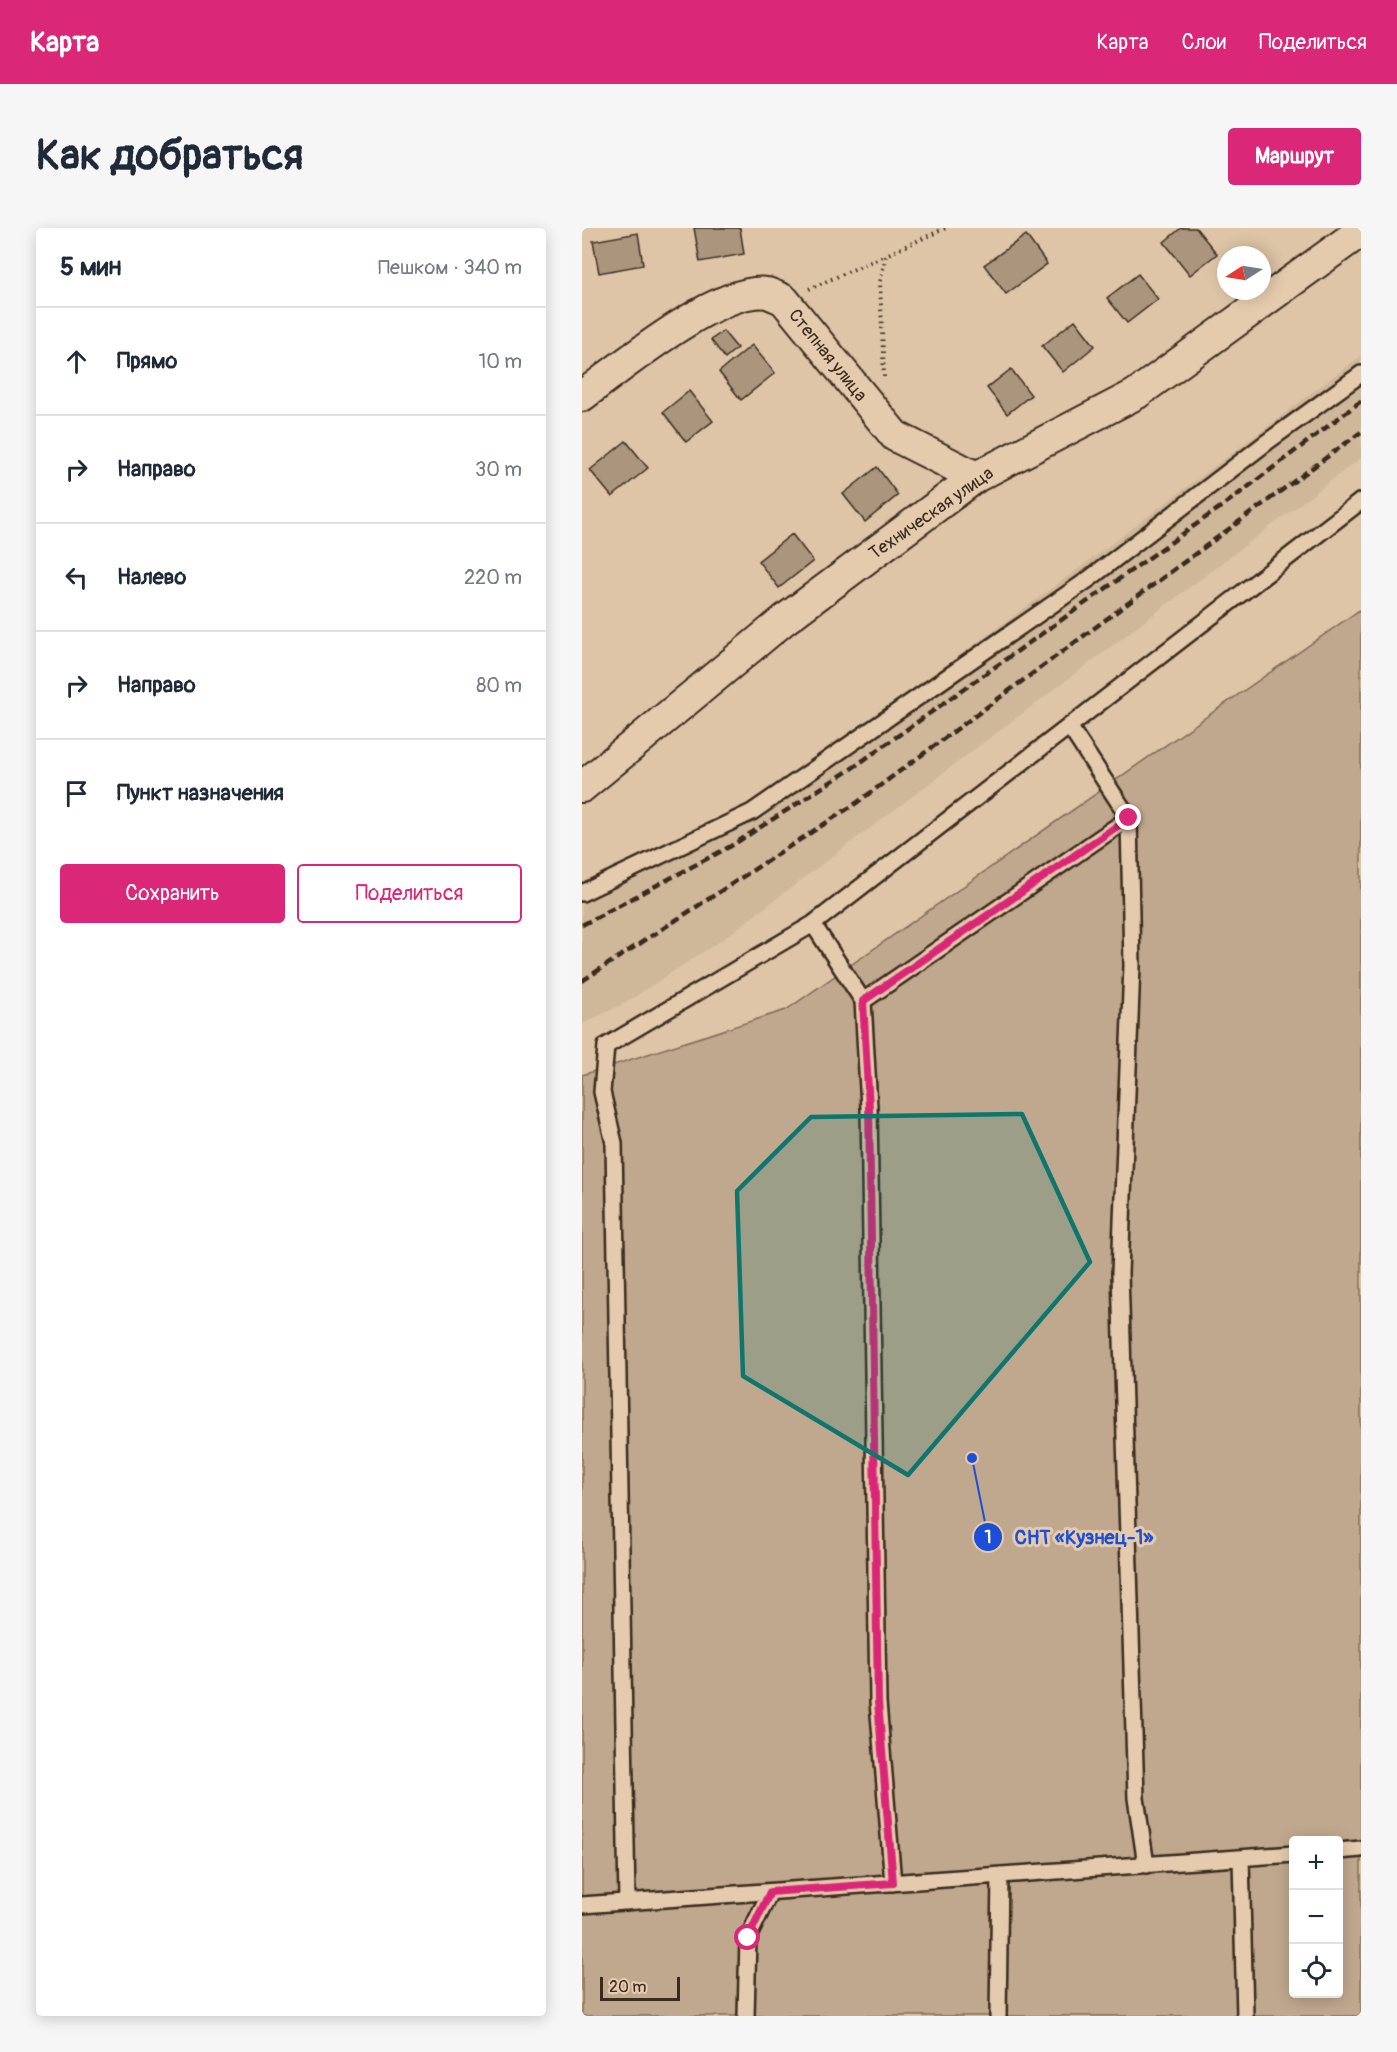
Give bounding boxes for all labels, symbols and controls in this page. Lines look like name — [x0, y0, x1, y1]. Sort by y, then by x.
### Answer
text: Карта — [30, 25, 99, 60]
text: Карта — [1096, 29, 1148, 56]
text: Слои — [1181, 29, 1226, 56]
text: Поделиться — [1259, 29, 1367, 56]
button: Маршрут — [1228, 128, 1361, 185]
text: Как добраться — [36, 130, 303, 182]
north arrow — [1217, 246, 1271, 300]
text: 5 мин — [60, 251, 121, 283]
text: Пешком · 340 m — [378, 255, 522, 280]
street label: Степная улица — [783, 304, 872, 406]
icon: ahead — [60, 345, 93, 378]
text: Прямо — [117, 347, 177, 375]
text: 10 m — [478, 349, 522, 374]
icon: right — [60, 453, 93, 486]
text: Направо — [117, 455, 196, 483]
text: 30 m — [475, 457, 522, 482]
street label: Техническая улица — [865, 462, 998, 565]
icon: left — [60, 561, 93, 594]
text: Налево — [117, 563, 186, 591]
text: 220 m — [464, 565, 522, 590]
icon: right — [60, 669, 93, 702]
text: Направо — [117, 671, 196, 699]
text: 80 m — [476, 673, 522, 698]
icon: arrive — [60, 777, 93, 810]
text: Пункт назначения — [117, 779, 284, 807]
route end — [1115, 804, 1141, 830]
button: Сохранить — [60, 864, 285, 923]
button: Поделиться — [297, 864, 522, 923]
callout: СНТ «Кузнец-1» — [973, 1518, 1165, 1556]
text: СНТ «Кузнец-1» — [1015, 1525, 1154, 1550]
text: 1 — [984, 1526, 992, 1549]
map controls — [1289, 1836, 1343, 1998]
button: + — [1289, 1836, 1343, 1890]
button: − — [1289, 1890, 1343, 1944]
route start — [734, 1924, 760, 1950]
button: locate — [1289, 1944, 1343, 1998]
scale bar — [600, 1974, 680, 2002]
text: 20 m — [609, 1977, 647, 1997]

